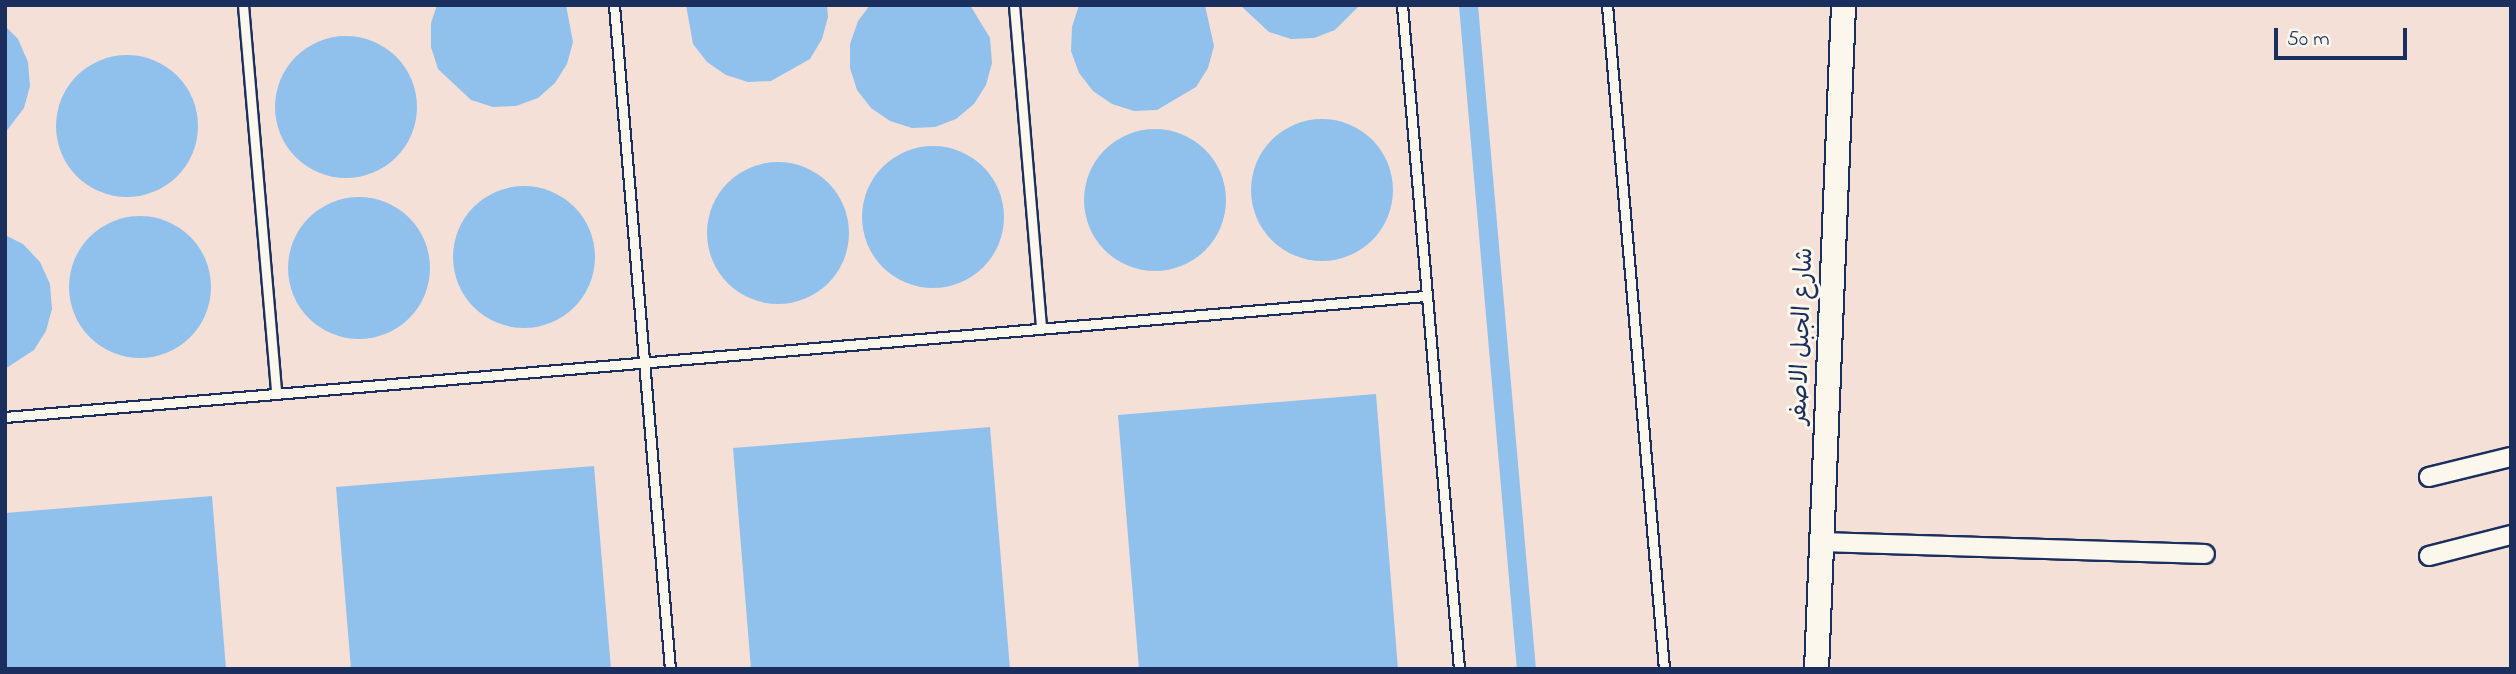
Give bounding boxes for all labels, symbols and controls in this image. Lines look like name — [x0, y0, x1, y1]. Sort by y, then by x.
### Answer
scale bar — [2278, 14, 2411, 58]
text: 50 m — [2287, 25, 2330, 55]
street label: شارع الجبل الاصفر — [1786, 247, 1820, 425]

